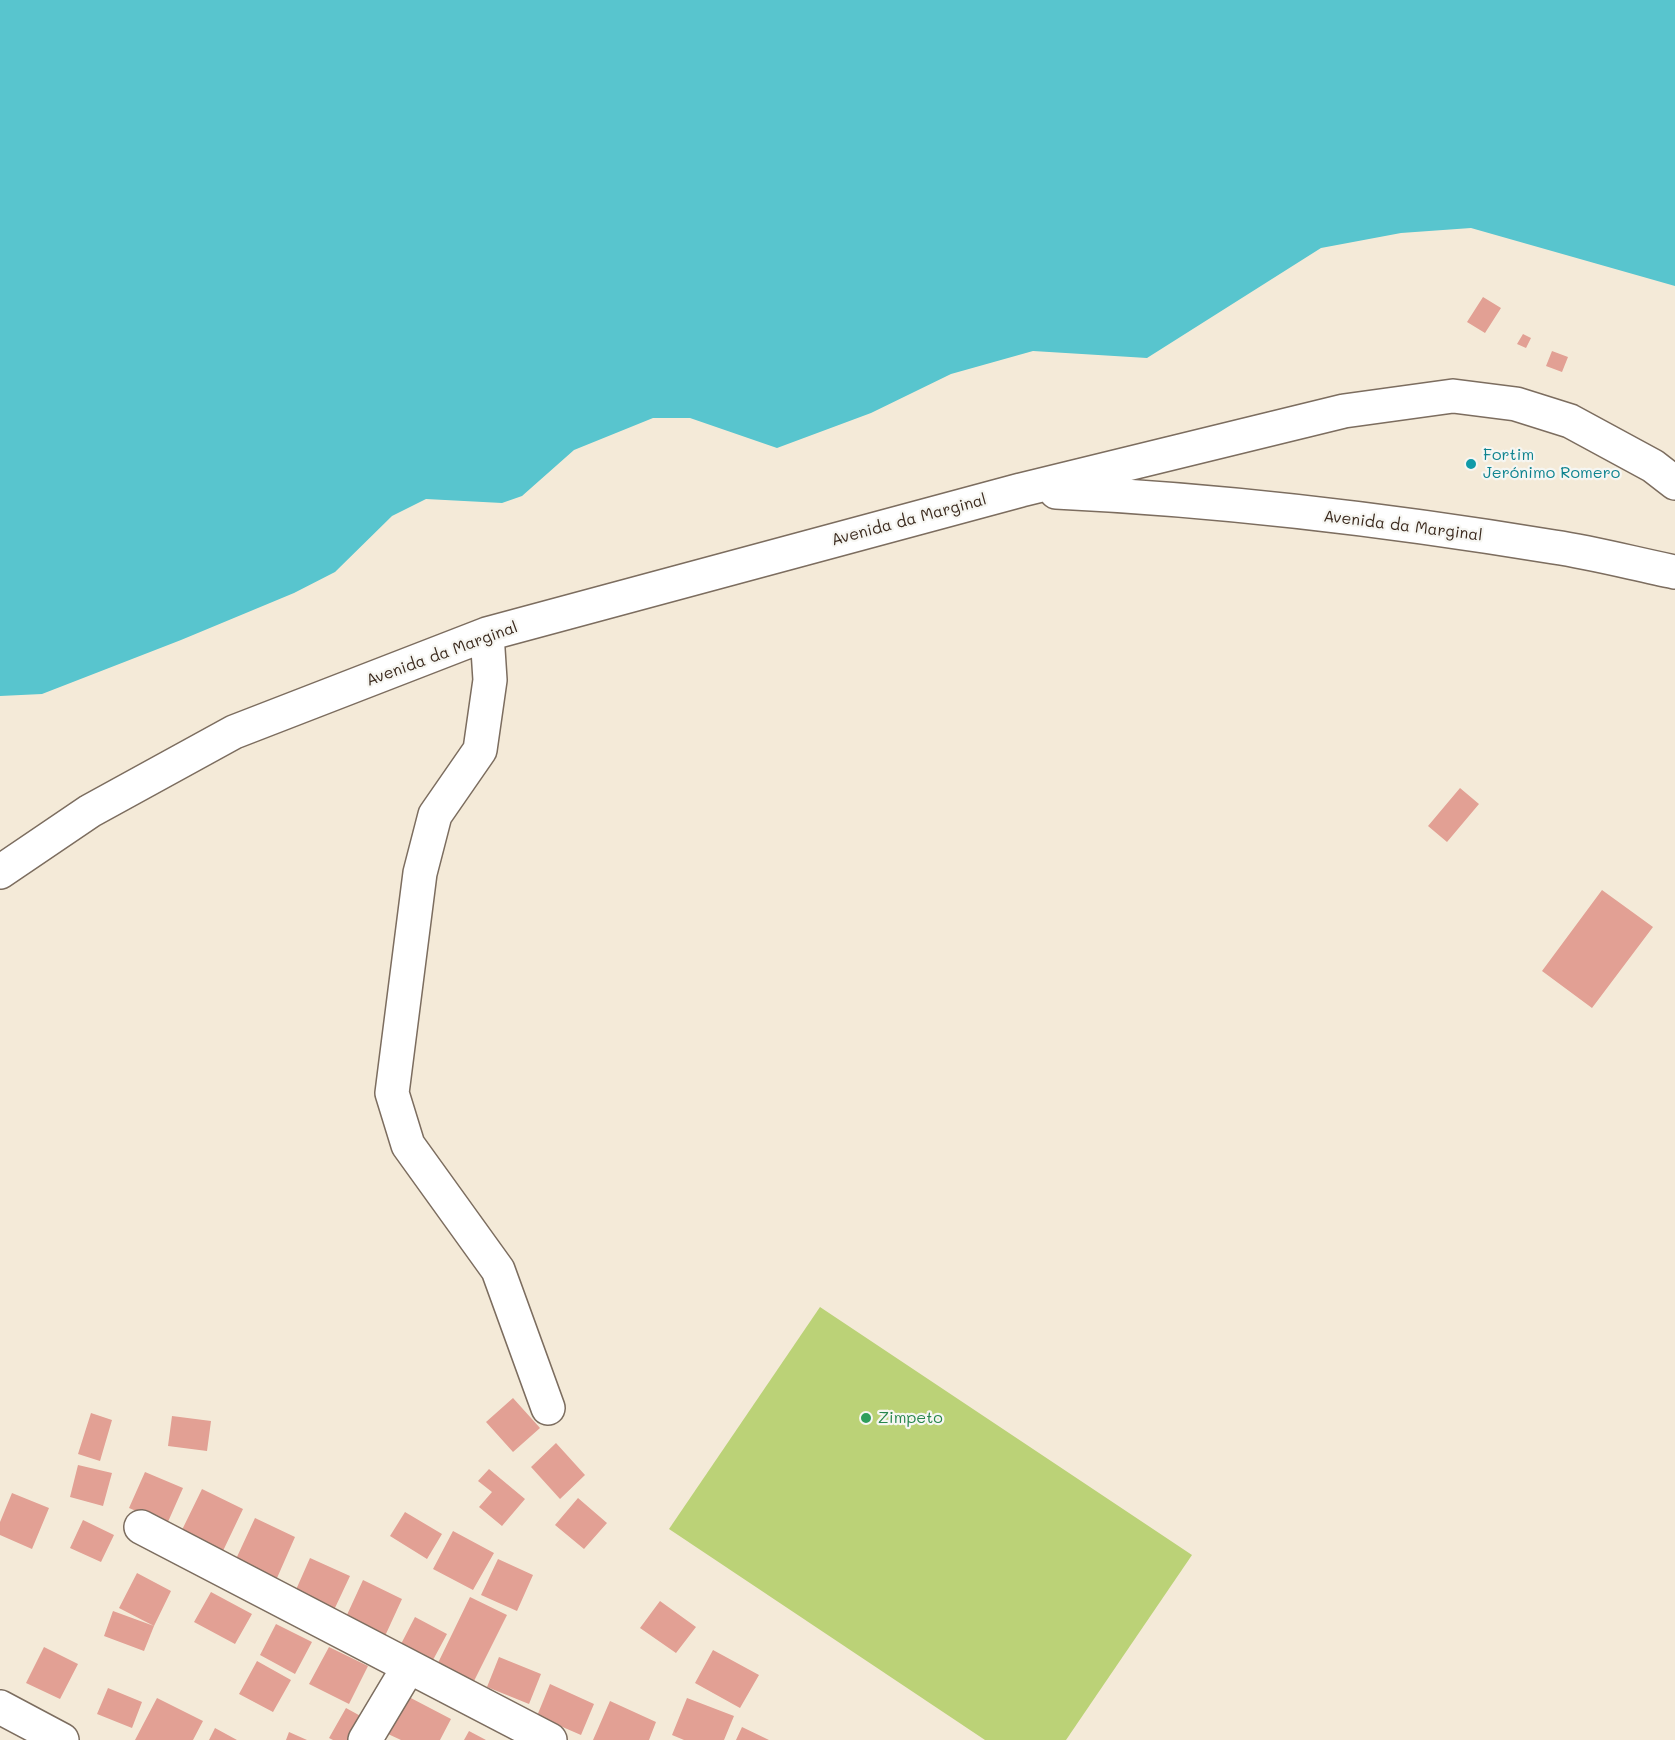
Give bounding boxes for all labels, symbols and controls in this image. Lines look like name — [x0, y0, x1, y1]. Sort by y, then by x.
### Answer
place label: Fortim Jerónimo Romero — [1483, 445, 1620, 483]
marker: Fortim Jerónimo Romero — [1464, 457, 1478, 471]
street label: Avenida da Marginal — [829, 490, 989, 550]
street label: Avenida da Marginal — [1323, 507, 1483, 545]
street label: Avenida da Marginal — [364, 618, 520, 690]
place label: Zimpeto — [878, 1408, 943, 1428]
marker: Zimpeto — [859, 1411, 873, 1425]

